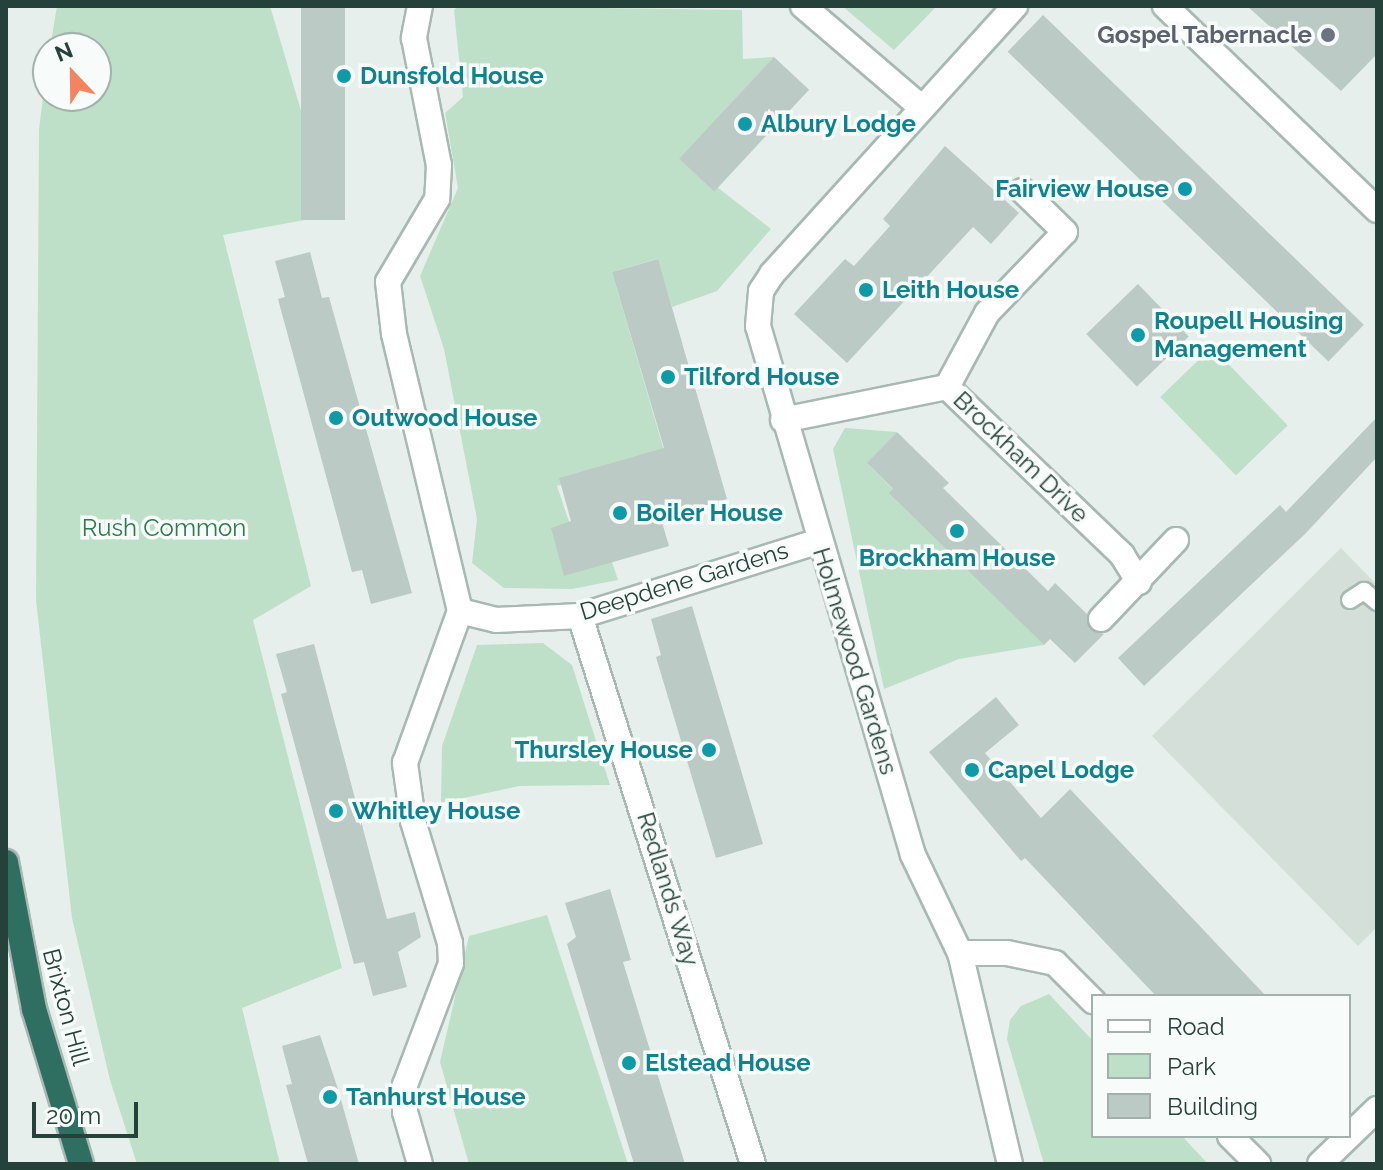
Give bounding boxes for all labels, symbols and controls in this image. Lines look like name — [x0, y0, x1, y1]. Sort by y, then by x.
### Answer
place label: Gospel Tabernacle — [1096, 21, 1312, 49]
marker: Gospel Tabernacle — [1319, 26, 1337, 44]
north arrow — [32, 32, 112, 112]
text: N — [51, 36, 76, 67]
place label: Dunsfold House — [360, 62, 544, 90]
marker: Dunsfold House — [335, 67, 353, 85]
place label: Albury Lodge — [761, 110, 917, 138]
marker: Albury Lodge — [736, 115, 754, 133]
place label: Fairview House — [995, 175, 1169, 203]
marker: Fairview House — [1176, 180, 1194, 198]
place label: Leith House — [882, 276, 1019, 304]
marker: Leith House — [857, 281, 875, 299]
place label: Roupell Housing Management — [1154, 307, 1344, 363]
marker: Roupell Housing Management — [1129, 326, 1147, 344]
place label: Tilford House — [684, 363, 839, 391]
marker: Tilford House — [659, 368, 677, 386]
street label: Brockham Drive — [947, 385, 1095, 529]
place label: Outwood House — [352, 404, 537, 432]
marker: Outwood House — [327, 409, 345, 427]
place label: Boiler House — [636, 499, 783, 527]
marker: Boiler House — [611, 504, 629, 522]
park label: Rush Common — [82, 514, 246, 542]
marker: Brockham House — [948, 522, 966, 540]
street label: Deepdene Gardens — [576, 536, 792, 626]
street label: Holmewood Gardens — [807, 544, 903, 778]
place label: Brockham House — [859, 544, 1055, 572]
place label: Thursley House — [514, 736, 693, 764]
marker: Thursley House — [700, 741, 718, 759]
place label: Capel Lodge — [988, 756, 1135, 784]
marker: Capel Lodge — [963, 761, 981, 779]
place label: Whitley House — [352, 797, 521, 825]
marker: Whitley House — [327, 802, 345, 820]
street label: Redlands Way — [631, 808, 705, 970]
street label: Brixton Hill — [37, 945, 95, 1069]
legend — [1091, 994, 1351, 1138]
text: Road — [1167, 1012, 1225, 1041]
place label: Elstead House — [645, 1049, 811, 1077]
text: Park — [1167, 1052, 1216, 1081]
marker: Elstead House — [620, 1054, 638, 1072]
place label: Tanhurst House — [346, 1083, 526, 1111]
scale bar — [36, 1086, 142, 1136]
marker: Tanhurst House — [321, 1088, 339, 1106]
text: Building — [1167, 1092, 1258, 1121]
text: 20 m — [46, 1101, 101, 1130]

